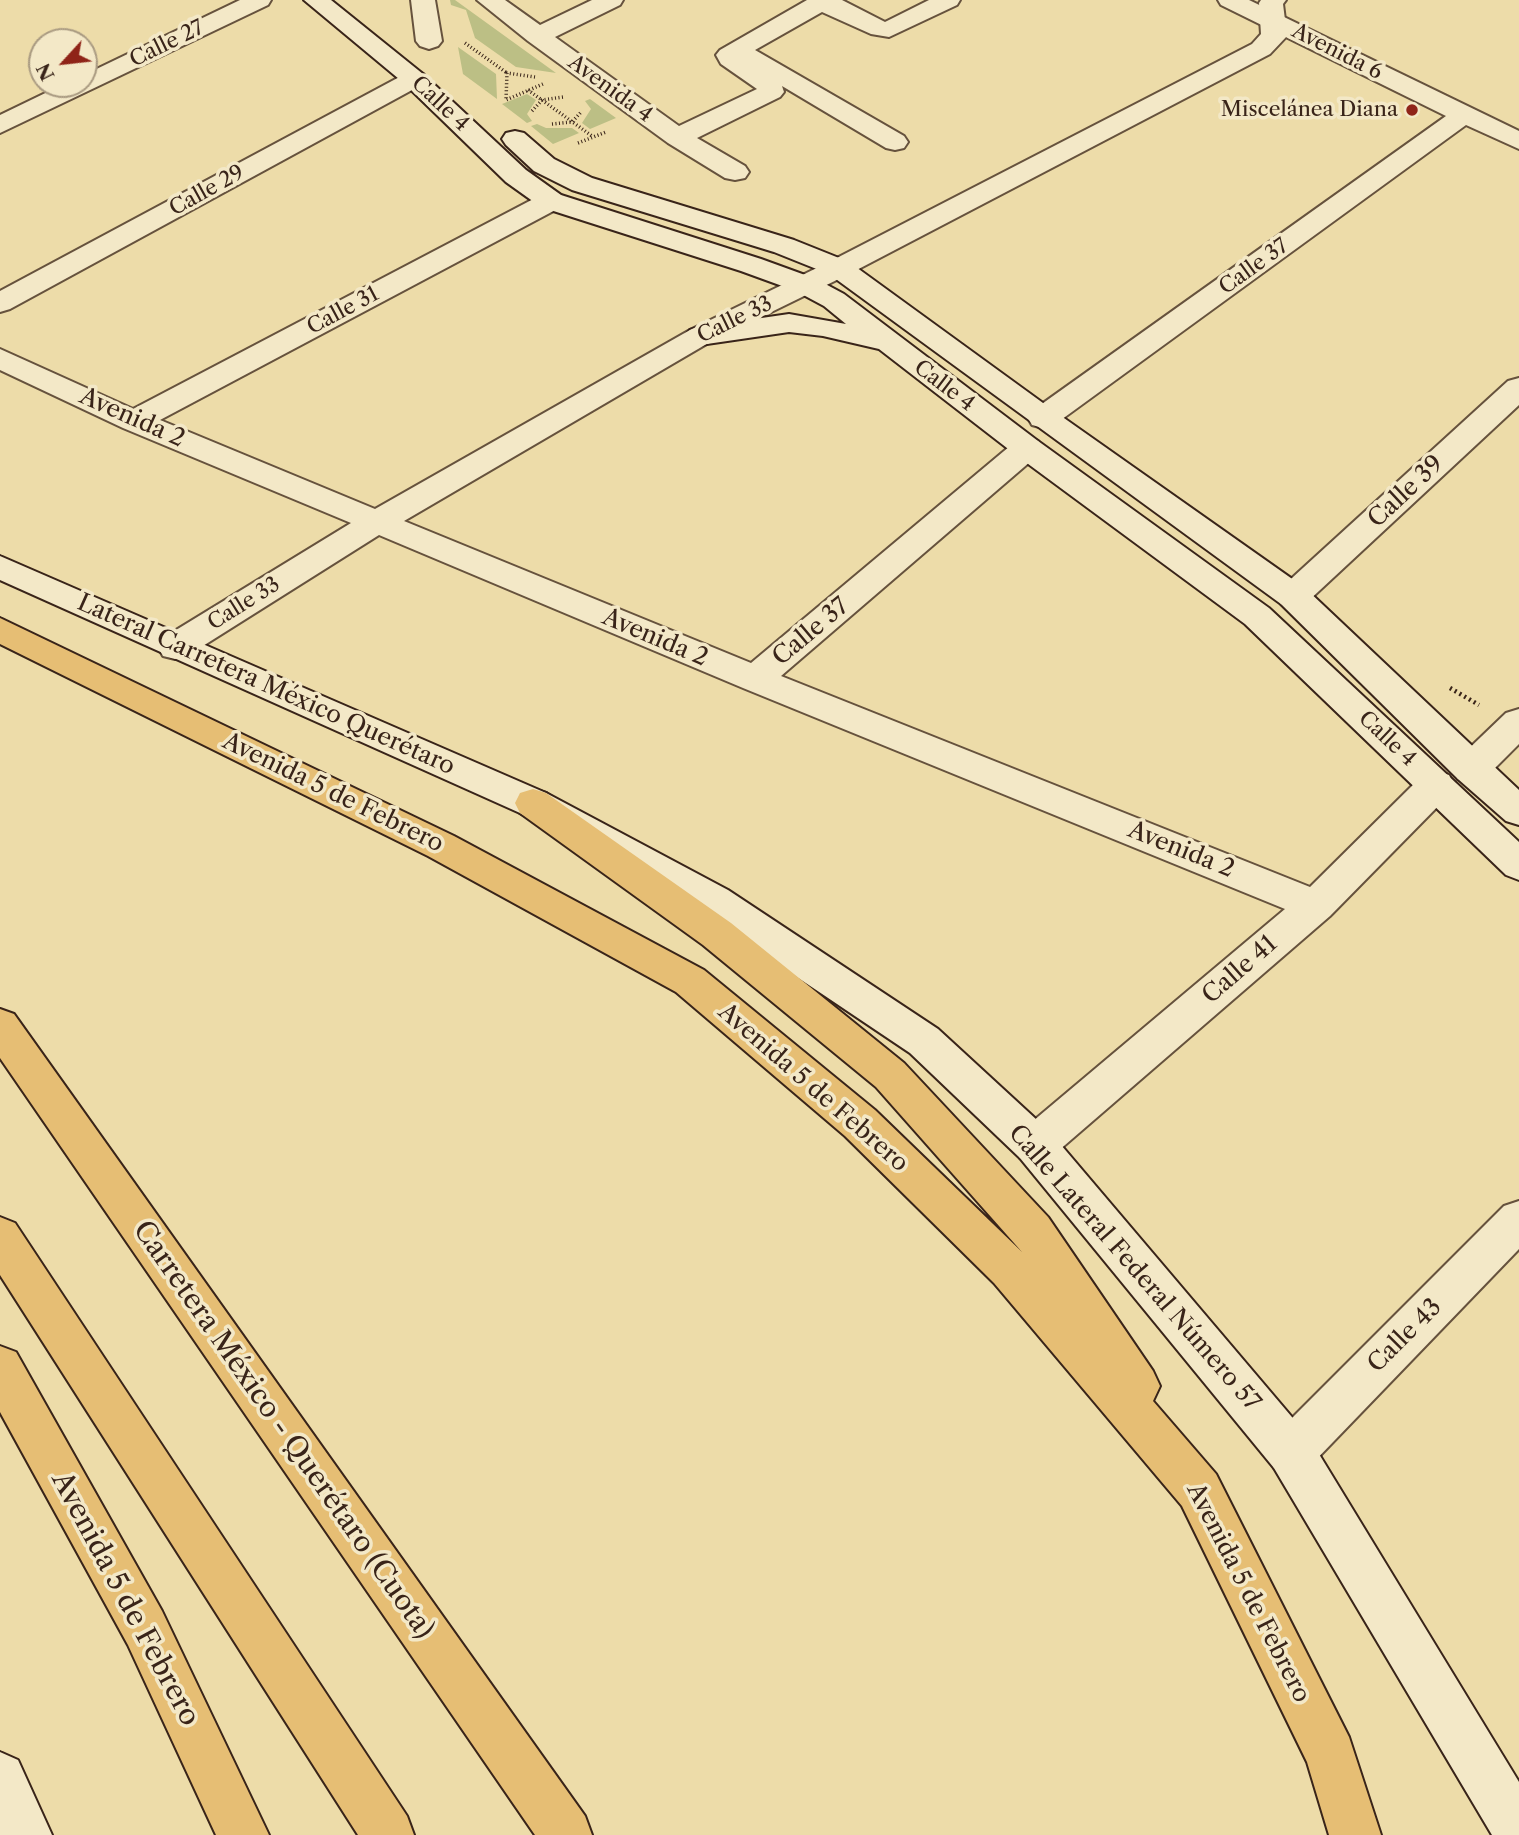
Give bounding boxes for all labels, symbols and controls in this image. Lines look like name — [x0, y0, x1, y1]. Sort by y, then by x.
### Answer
street label: Calle 27 — [126, 15, 208, 73]
street label: Avenida 6 — [1288, 19, 1386, 85]
north arrow — [28, 28, 98, 98]
street label: Avenida 4 — [563, 50, 657, 128]
text: N — [32, 59, 60, 84]
street label: Calle 4 — [406, 71, 474, 137]
place label: Miscelánea Diana — [1221, 97, 1398, 123]
marker: Miscelánea Diana — [1404, 102, 1420, 118]
street label: Calle 29 — [165, 160, 249, 222]
street label: Calle 37 — [1215, 234, 1293, 300]
street label: Calle 31 — [303, 282, 383, 340]
street label: Calle 33 — [693, 291, 777, 349]
street label: Calle 4 — [909, 355, 979, 417]
street label: Avenida 2 — [75, 382, 189, 454]
street label: Calle 39 — [1362, 450, 1450, 534]
street label: Calle 33 — [203, 572, 285, 636]
street label: Lateral Carretera México Querétaro — [73, 588, 459, 782]
street label: Calle 37 — [767, 592, 855, 672]
street label: Avenida 2 — [598, 603, 712, 673]
street label: Calle 4 — [1353, 706, 1421, 772]
street label: Avenida 5 de Febrero — [218, 727, 448, 859]
street label: Avenida 2 — [1124, 816, 1238, 884]
street label: Calle 41 — [1197, 930, 1283, 1010]
street label: Avenida 5 de Febrero — [712, 998, 914, 1178]
street label: Calle Lateral Federal Número 57 — [1002, 1119, 1266, 1417]
street label: Carretera México - Querétaro (Cuota) — [125, 1215, 441, 1645]
street label: Calle 43 — [1362, 1293, 1448, 1379]
street label: Avenida 5 de Febrero — [44, 1466, 206, 1732]
street label: Avenida 5 de Febrero — [1180, 1479, 1316, 1707]

